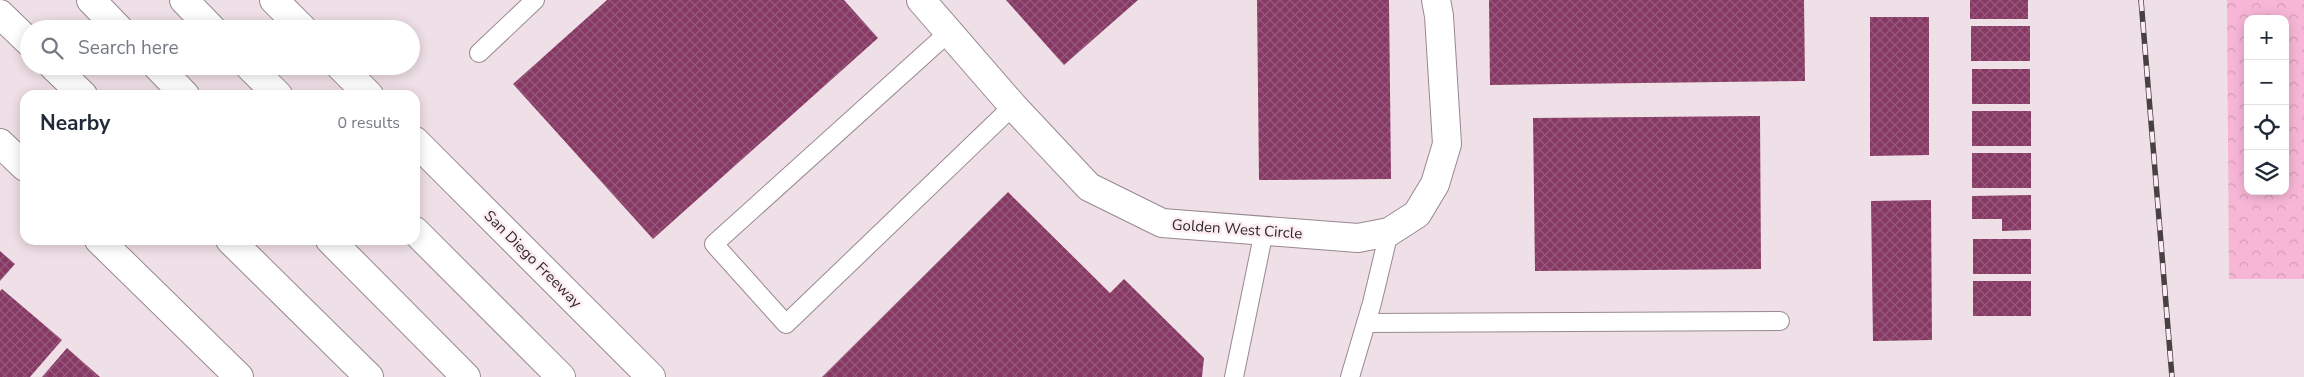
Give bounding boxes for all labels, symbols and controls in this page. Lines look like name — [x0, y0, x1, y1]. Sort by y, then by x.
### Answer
map controls — [2244, 15, 2289, 195]
button: + — [2244, 15, 2289, 60]
search box — [20, 20, 420, 75]
icon: search — [38, 34, 66, 62]
text: Search here — [78, 35, 179, 61]
button: − — [2244, 60, 2289, 105]
button: locate — [2244, 105, 2289, 150]
text: Nearby — [40, 109, 110, 137]
text: 0 results — [338, 112, 400, 134]
button: layers — [2244, 150, 2289, 195]
street label: San Diego Freeway — [480, 206, 586, 312]
street label: Golden West Circle — [1171, 214, 1303, 244]

